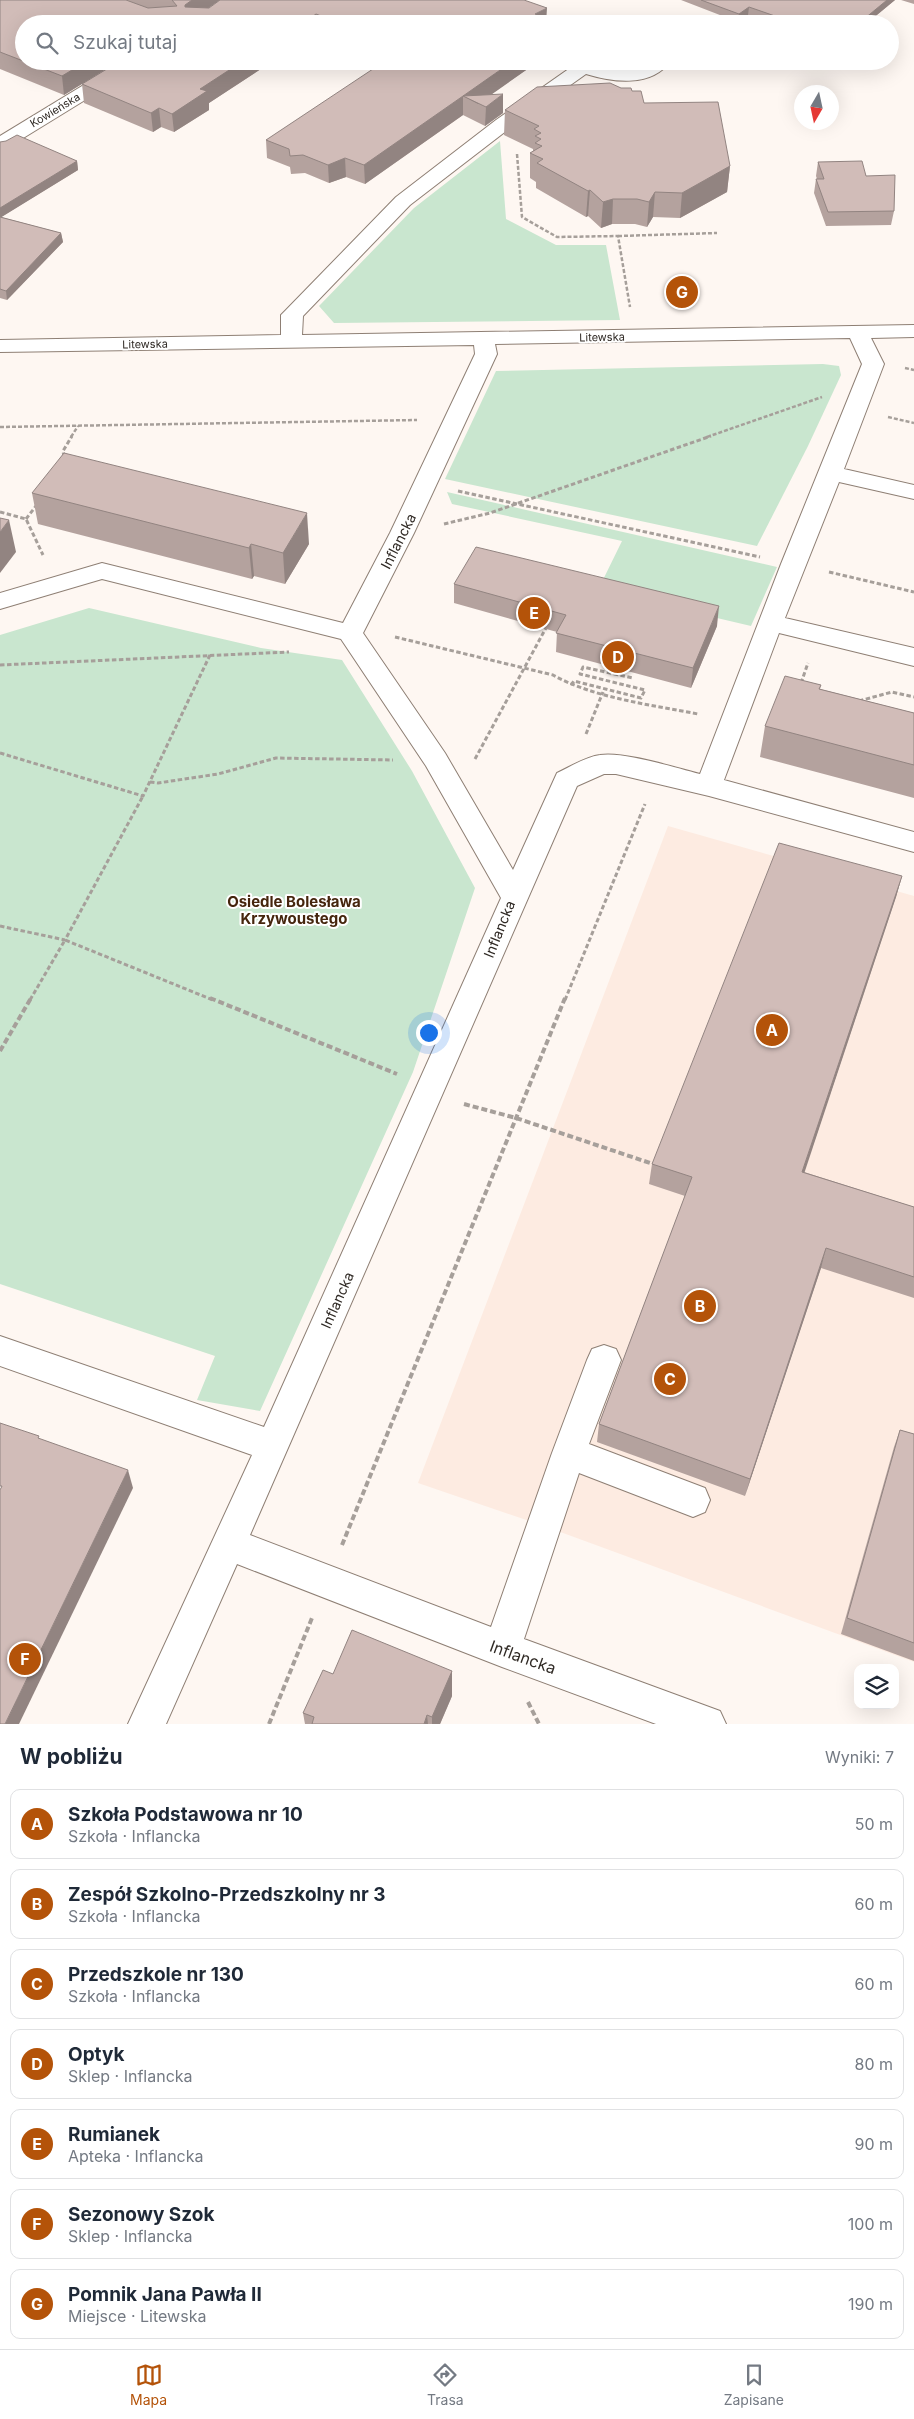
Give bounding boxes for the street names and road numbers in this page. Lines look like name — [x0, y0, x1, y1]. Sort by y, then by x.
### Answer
street label: Kowieńska — [27, 90, 83, 130]
street label: Litewska — [579, 330, 625, 344]
street label: Litewska — [122, 337, 168, 351]
street label: Inflancka — [377, 510, 419, 572]
street label: Inflancka — [480, 898, 518, 960]
street label: Inflancka — [317, 1269, 357, 1331]
street label: Inflancka — [487, 1636, 559, 1678]

